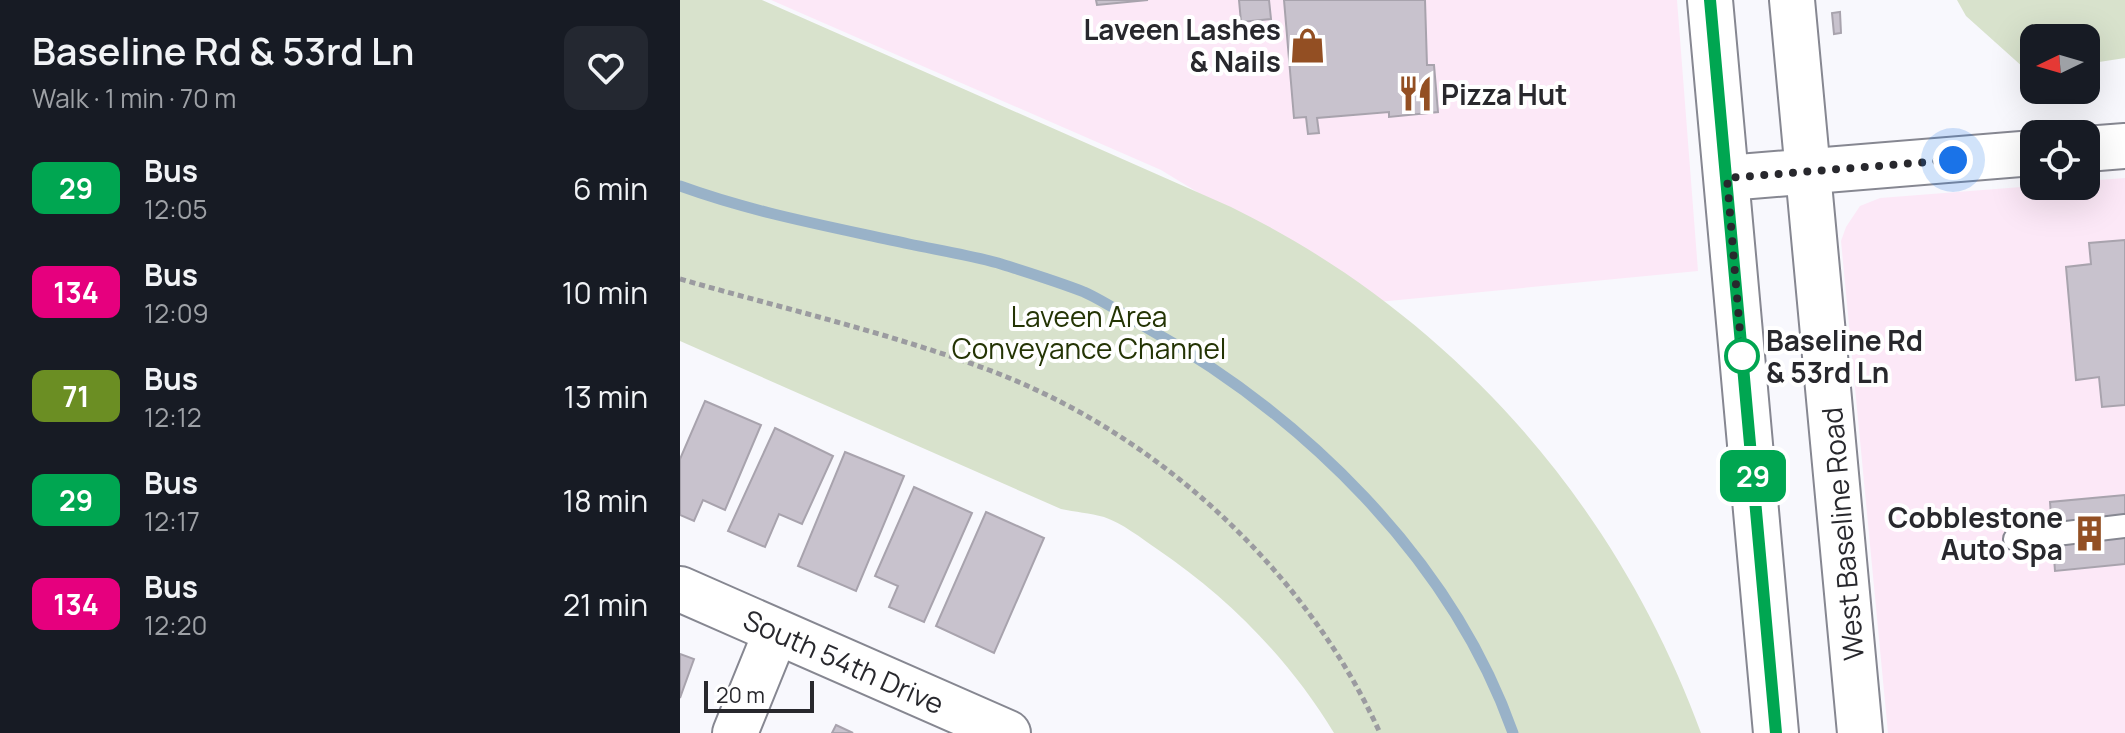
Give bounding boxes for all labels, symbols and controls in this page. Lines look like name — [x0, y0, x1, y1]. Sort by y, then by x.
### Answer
place label: Laveen Lashes & Nails — [1083, 10, 1281, 80]
text: Baseline Rd & 53rd Ln — [32, 24, 414, 76]
north arrow — [2020, 24, 2100, 104]
map controls — [2020, 24, 2100, 200]
button: heart — [564, 26, 648, 110]
shop icon: Laveen Lashes & Nails — [1288, 26, 1326, 64]
restaurant icon: Pizza Hut — [1396, 75, 1434, 113]
place label: Pizza Hut — [1441, 75, 1567, 113]
text: Walk · 1 min · 70 m — [32, 80, 236, 116]
button: locate — [2020, 120, 2100, 200]
your location — [1933, 140, 1973, 180]
text: Bus — [144, 150, 198, 191]
text: 6 min — [573, 168, 648, 209]
text: 29 — [59, 169, 93, 207]
text: 12:05 — [144, 191, 208, 227]
text: Bus — [144, 254, 198, 295]
text: 10 min — [562, 272, 648, 313]
text: 134 — [53, 273, 99, 311]
text: 12:09 — [144, 295, 209, 331]
park label: Laveen Area Conveyance Channel — [952, 297, 1226, 367]
place label: Baseline Rd & 53rd Ln — [1766, 321, 1923, 391]
marker: Baseline Rd & 53rd Ln — [1725, 339, 1759, 373]
text: Bus — [144, 358, 198, 399]
text: 13 min — [563, 376, 648, 417]
text: 71 — [62, 377, 90, 415]
text: 12:12 — [144, 399, 202, 435]
street label: West Baseline Road — [1812, 406, 1872, 662]
line badge: 29 — [1717, 450, 1789, 502]
text: 29 — [1736, 457, 1770, 495]
text: Bus — [144, 462, 198, 503]
text: 18 min — [563, 480, 648, 521]
text: 29 — [59, 481, 93, 519]
place label: Cobblestone Auto Spa — [1888, 498, 2063, 568]
text: 12:17 — [144, 503, 200, 539]
building icon: Cobblestone Auto Spa — [2070, 514, 2108, 552]
text: Bus — [144, 566, 198, 607]
text: 21 min — [563, 584, 648, 625]
text: 134 — [53, 585, 99, 623]
street label: South 54th Drive — [738, 600, 950, 722]
text: 12:20 — [144, 607, 207, 643]
scale bar — [704, 677, 814, 713]
text: 20 m — [716, 680, 765, 710]

